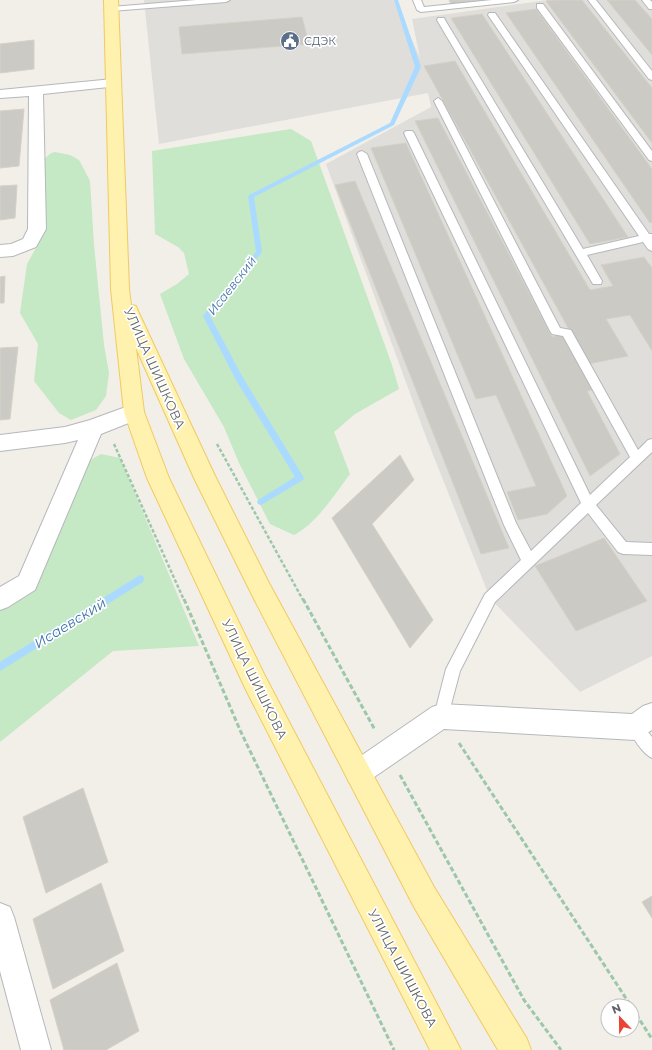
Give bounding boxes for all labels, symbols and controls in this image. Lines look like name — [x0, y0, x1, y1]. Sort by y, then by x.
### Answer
public building icon: СДЭК — [279, 30, 301, 52]
place label: СДЭК — [304, 34, 336, 48]
water label: Исаевский — [204, 253, 259, 318]
street label: УЛИЦА ШИШКОВА — [121, 305, 189, 432]
water label: Исаевский — [31, 594, 109, 652]
street label: УЛИЦА ШИШКОВА — [219, 616, 291, 742]
street label: УЛИЦА ШИШКОВА — [365, 906, 441, 1030]
north arrow — [600, 998, 640, 1038]
text: N — [610, 1001, 623, 1017]

